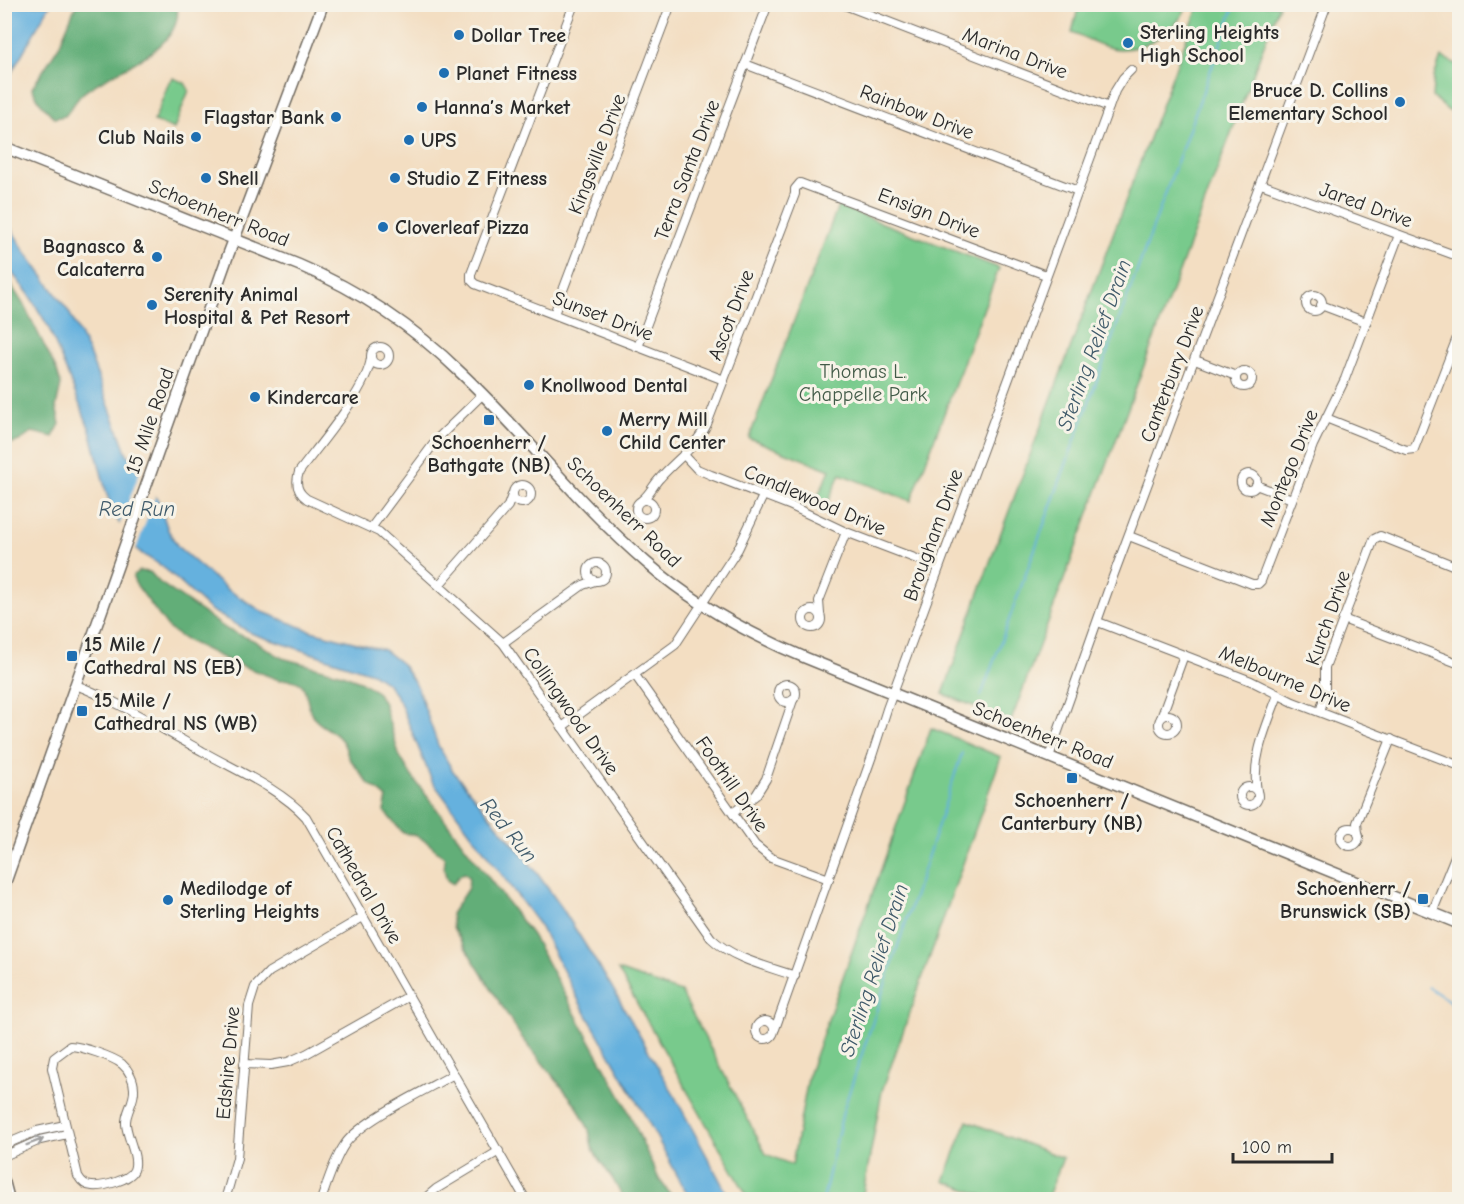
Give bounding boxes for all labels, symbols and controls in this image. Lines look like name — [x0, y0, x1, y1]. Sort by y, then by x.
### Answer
place label: Sterling Heights High School — [1140, 21, 1279, 67]
street label: Marina Drive — [959, 22, 1071, 84]
place label: Dollar Tree — [471, 24, 566, 47]
marker: Dollar Tree — [452, 28, 466, 42]
marker: Sterling Heights High School — [1121, 36, 1135, 50]
place label: Planet Fitness — [456, 62, 577, 85]
marker: Planet Fitness — [437, 66, 451, 80]
place label: Bruce D. Collins Elementary School — [1228, 79, 1388, 125]
street label: Rainbow Drive — [857, 80, 977, 144]
street label: Kingsville Drive — [563, 91, 631, 217]
marker: Bruce D. Collins Elementary School — [1393, 95, 1407, 109]
place label: Hanna’s Market — [434, 96, 571, 119]
street label: Terra Santa Drive — [650, 96, 724, 244]
marker: Hanna’s Market — [415, 100, 429, 114]
place label: Flagstar Bank — [204, 106, 324, 129]
marker: Flagstar Bank — [329, 110, 343, 124]
place label: Club Nails — [98, 126, 184, 149]
place label: UPS — [421, 129, 456, 152]
marker: Club Nails — [189, 130, 203, 144]
marker: UPS — [402, 133, 416, 147]
place label: Shell — [218, 167, 259, 190]
place label: Studio Z Fitness — [407, 167, 547, 190]
marker: Shell — [199, 171, 213, 185]
marker: Studio Z Fitness — [388, 171, 402, 185]
street label: Schoenherr Road — [145, 174, 293, 252]
street label: Jared Drive — [1316, 178, 1416, 232]
street label: Ensign Drive — [875, 183, 983, 243]
place label: Cloverleaf Pizza — [395, 216, 529, 239]
marker: Cloverleaf Pizza — [376, 220, 390, 234]
place label: Bagnasco & Calcaterra — [43, 235, 145, 281]
marker: Bagnasco & Calcaterra — [150, 250, 164, 264]
water label: Sterling Relief Drain — [1052, 256, 1136, 434]
street label: Ascot Drive — [703, 266, 759, 364]
place label: Serenity Animal Hospital & Pet Resort — [164, 283, 350, 329]
street label: Sunset Drive — [549, 286, 657, 346]
marker: Serenity Animal Hospital & Pet Resort — [145, 298, 159, 312]
street label: Canterbury Drive — [1135, 303, 1209, 445]
park label: Thomas L. Chappelle Park — [799, 360, 927, 406]
street label: 15 Mile Road — [121, 365, 179, 477]
place label: Knollwood Dental — [541, 374, 688, 397]
marker: Knollwood Dental — [522, 378, 536, 392]
place label: Kindercare — [267, 386, 359, 409]
marker: Kindercare — [248, 390, 262, 404]
street label: Montego Drive — [1255, 406, 1323, 530]
place label: Merry Mill Child Center — [619, 408, 725, 454]
marker: Schoenherr / Bathgate (NB) — [482, 413, 496, 427]
marker: Merry Mill Child Center — [600, 424, 614, 438]
place label: Schoenherr / Bathgate (NB) — [427, 431, 551, 477]
street label: Schoenherr Road — [562, 452, 686, 572]
street label: Candlewood Drive — [741, 460, 889, 540]
street label: Brougham Drive — [898, 466, 968, 604]
water label: Red Run — [99, 497, 175, 521]
street label: Kurch Drive — [1301, 568, 1355, 668]
place label: 15 Mile / Cathedral NS (EB) — [84, 633, 242, 679]
street label: Melbourne Drive — [1215, 641, 1355, 717]
street label: Collingwood Drive — [518, 643, 624, 779]
marker: 15 Mile / Cathedral NS (EB) — [65, 649, 79, 663]
place label: 15 Mile / Cathedral NS (WB) — [94, 689, 258, 735]
street label: Schoenherr Road — [969, 696, 1117, 774]
marker: 15 Mile / Cathedral NS (WB) — [75, 704, 89, 718]
street label: Foothill Drive — [691, 732, 773, 836]
marker: Schoenherr / Canterbury (NB) — [1065, 771, 1079, 785]
place label: Schoenherr / Canterbury (NB) — [1001, 789, 1143, 835]
water label: Red Run — [476, 793, 542, 867]
street label: Cathedral Drive — [321, 822, 407, 948]
place label: Medilodge of Sterling Heights — [180, 877, 319, 923]
place label: Schoenherr / Brunswick (SB) — [1280, 877, 1411, 923]
water label: Sterling Relief Drain — [835, 881, 913, 1059]
marker: Schoenherr / Brunswick (SB) — [1416, 892, 1430, 906]
marker: Medilodge of Sterling Heights — [161, 893, 175, 907]
street label: Edshire Drive — [212, 1005, 244, 1121]
scale bar — [1233, 1126, 1332, 1164]
one-way arrow — [25, 1136, 44, 1147]
text: 100 m — [1242, 1137, 1292, 1158]

